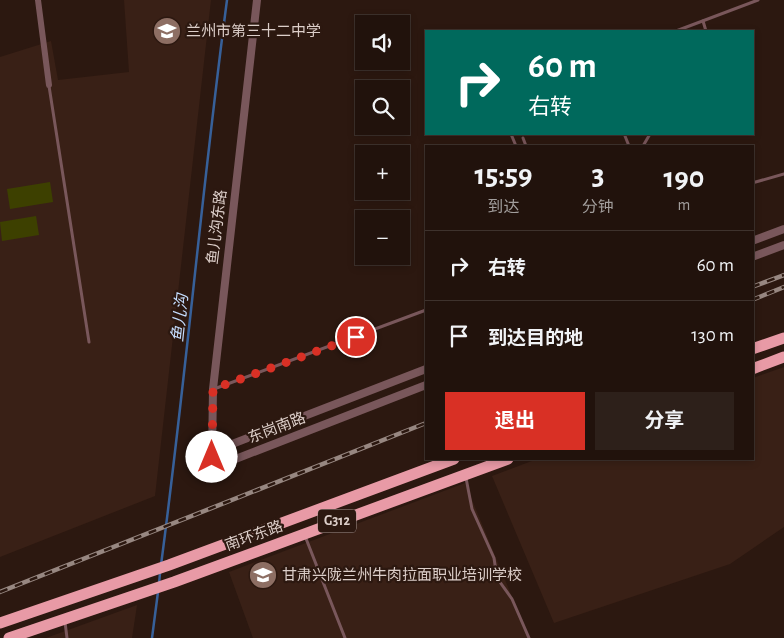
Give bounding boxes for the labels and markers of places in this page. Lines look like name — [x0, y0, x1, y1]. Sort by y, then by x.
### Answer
school or university icon: 兰州市第三十二中学 — [152, 16, 182, 46]
place label: 兰州市第三十二中学 — [186, 22, 321, 39]
pin — [335, 316, 377, 358]
school or university icon: 甘肃兴陇兰州牛肉拉面职业培训学校 — [248, 560, 278, 590]
place label: 甘肃兴陇兰州牛肉拉面职业培训学校 — [282, 566, 522, 583]

